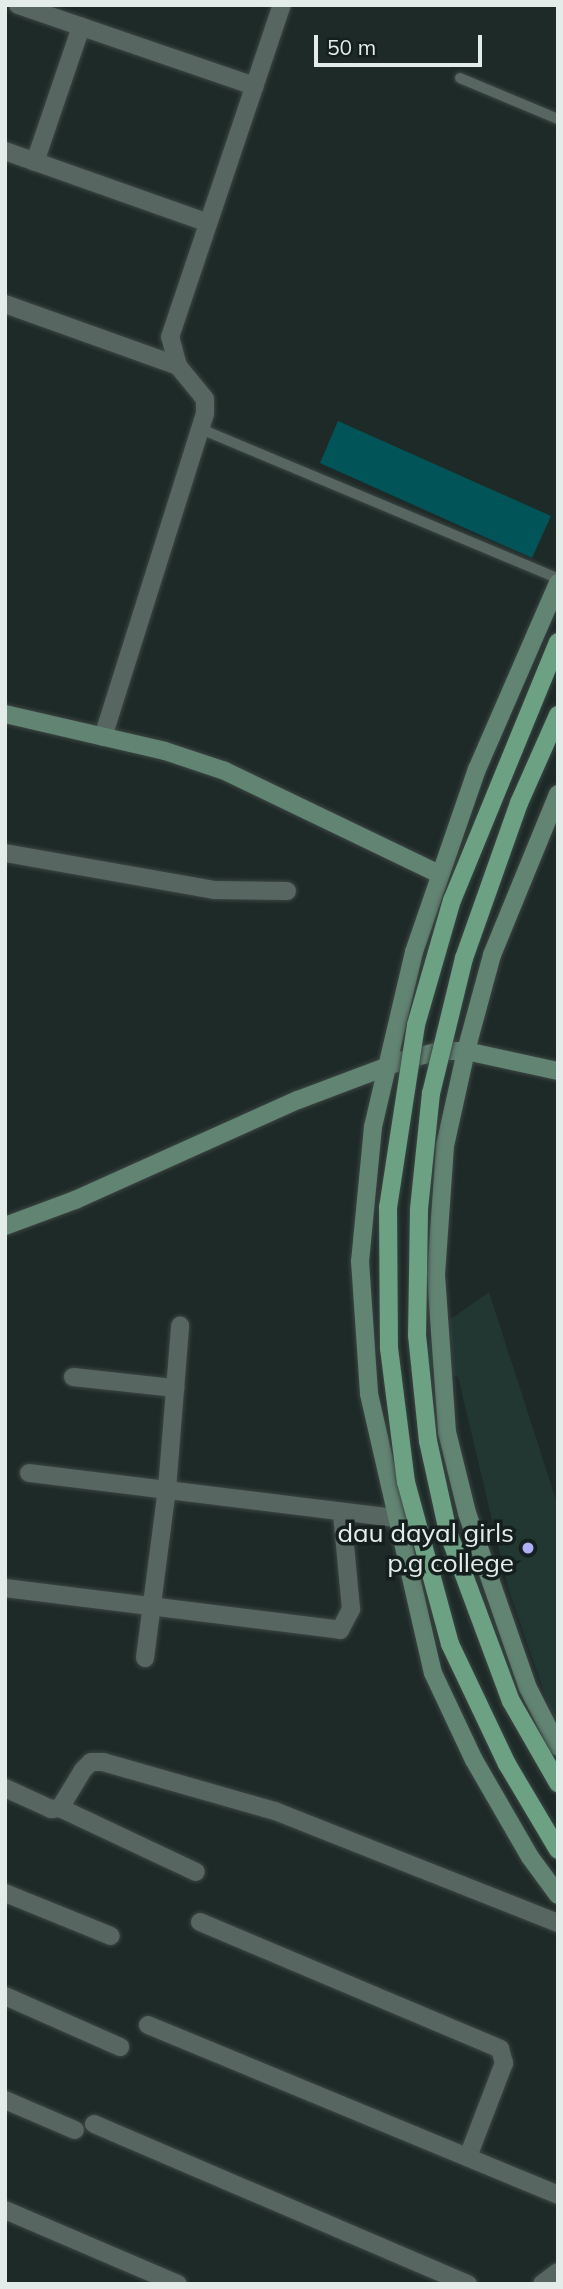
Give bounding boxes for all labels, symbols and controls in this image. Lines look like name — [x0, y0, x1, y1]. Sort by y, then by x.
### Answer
scale bar — [318, 21, 486, 65]
text: 50 m — [327, 34, 376, 60]
place label: dau dayal girls p.g college — [337, 1517, 514, 1578]
marker: dau dayal girls p.g college — [520, 1540, 536, 1556]

